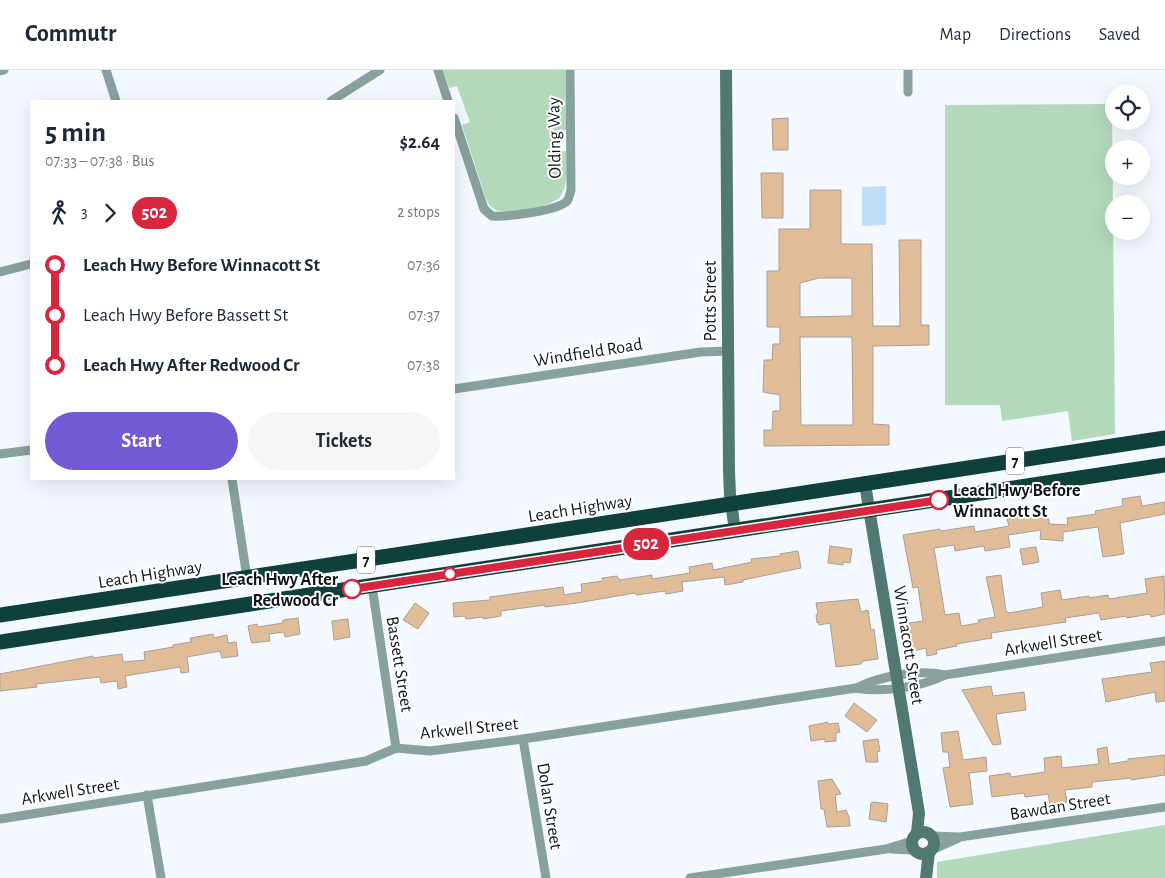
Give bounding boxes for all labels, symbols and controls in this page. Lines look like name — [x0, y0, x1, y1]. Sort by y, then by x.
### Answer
text: Commutr — [25, 22, 116, 46]
text: Map — [940, 26, 971, 44]
text: Directions — [999, 26, 1071, 44]
text: Saved — [1099, 26, 1140, 44]
map controls — [1105, 85, 1150, 240]
button: locate — [1105, 85, 1150, 130]
street label: Olding Way — [545, 97, 565, 179]
text: 5 min — [45, 119, 106, 147]
text: $2.64 — [399, 133, 440, 152]
button: + — [1105, 140, 1150, 185]
text: 07:33 – 07:38 · Bus — [45, 153, 154, 169]
button: − — [1105, 195, 1150, 240]
icon: walk — [45, 199, 73, 227]
icon: forward — [96, 199, 124, 227]
text: 3 — [81, 204, 88, 220]
text: 502 — [142, 204, 167, 222]
text: 2 stops — [397, 204, 440, 220]
text: Leach Hwy Before Winnacott St — [83, 256, 320, 275]
text: 07:36 — [407, 257, 440, 273]
street label: Potts Street — [702, 260, 720, 341]
text: Leach Hwy Before Bassett St — [83, 306, 288, 325]
text: 07:37 — [408, 307, 440, 323]
street label: Windfield Road — [532, 336, 644, 370]
text: Leach Hwy After Redwood Cr — [83, 356, 300, 375]
text: 07:38 — [407, 357, 440, 373]
button: Start — [45, 412, 238, 470]
button: Tickets — [248, 412, 440, 470]
road number: 7 — [1006, 448, 1024, 474]
place label: Leach Hwy Before Winnacott St — [953, 482, 1080, 521]
marker: Leach Hwy Before Winnacott St — [929, 490, 949, 510]
street label: Leach Highway — [527, 492, 634, 526]
line badge: 502 — [617, 528, 675, 560]
text: 502 — [633, 535, 659, 553]
road number: 7 — [357, 546, 375, 574]
street label: Leach Highway — [97, 558, 204, 592]
unlabelled marker — [443, 567, 457, 581]
place label: Leach Hwy After Redwood Cr — [221, 571, 339, 610]
marker: Leach Hwy After Redwood Cr — [342, 579, 362, 599]
street label: Winnacott Street — [890, 585, 926, 706]
street label: Bassett Street — [383, 615, 415, 713]
street label: Arkwell Street — [1003, 626, 1104, 660]
street label: Arkwell Street — [419, 715, 519, 743]
street label: Dolan Street — [533, 761, 565, 851]
street label: Arkwell Street — [20, 775, 121, 809]
street label: Bawdan Street — [1009, 790, 1112, 824]

